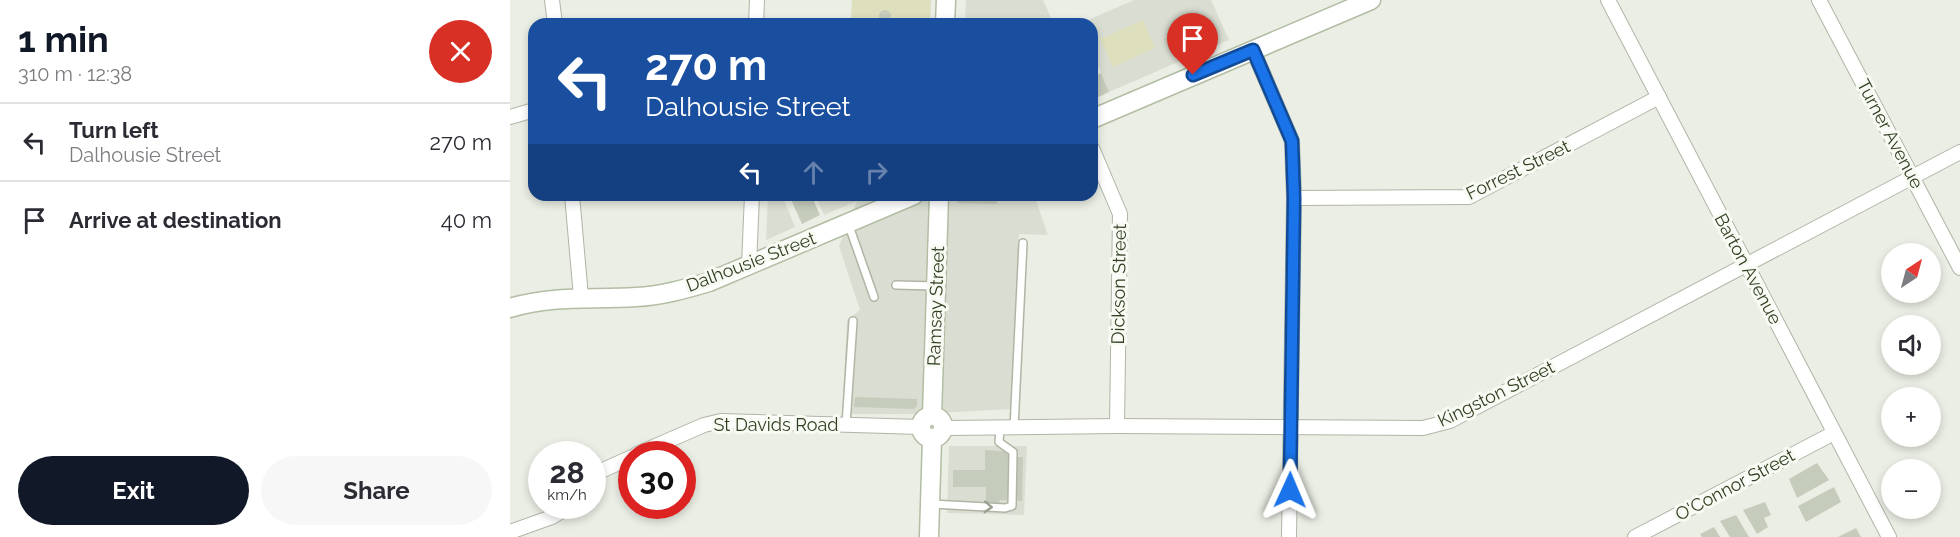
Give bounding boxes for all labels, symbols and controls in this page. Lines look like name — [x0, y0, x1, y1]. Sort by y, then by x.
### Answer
pin — [1167, 13, 1218, 75]
text: 1 min — [18, 18, 109, 60]
button: close — [429, 20, 492, 83]
icon: arrive — [1176, 22, 1209, 55]
text: 270 m — [645, 41, 767, 90]
icon: left — [546, 42, 624, 120]
text: 310 m · 12:38 — [18, 62, 132, 86]
street label: Turner Avenue — [1853, 76, 1928, 192]
text: Dalhousie Street — [645, 91, 851, 122]
text: Turn left — [69, 117, 159, 143]
icon: left — [18, 126, 51, 159]
text: 270 m — [430, 129, 492, 155]
street label: Forrest Street — [1462, 135, 1573, 204]
text: Dalhousie Street — [69, 143, 221, 167]
icon: left — [734, 156, 767, 189]
icon: ahead — [797, 156, 830, 189]
icon: right — [860, 156, 893, 189]
icon: arrive — [18, 204, 51, 237]
text: Arrive at destination — [69, 207, 282, 233]
text: 40 m — [441, 207, 492, 233]
street label: Barton Avenue — [1710, 210, 1787, 328]
street label: Dickson Street — [1107, 224, 1130, 344]
street label: Dalhousie Street — [683, 227, 819, 296]
north arrow — [1881, 243, 1941, 303]
map controls — [1881, 243, 1941, 519]
street label: Ramsay Street — [923, 246, 948, 366]
button: sound — [1881, 315, 1941, 375]
street label: Kingston Street — [1434, 356, 1558, 431]
button: + — [1881, 387, 1941, 447]
street label: St Davids Road — [714, 414, 838, 435]
speed limit sign: 30 — [618, 441, 696, 519]
street label: O'Connor Street — [1671, 444, 1798, 525]
text: 28 — [549, 455, 585, 490]
button: Exit — [18, 456, 249, 525]
button: Share — [261, 456, 492, 525]
position arrow — [1258, 458, 1322, 522]
button: − — [1881, 459, 1941, 519]
text: km/h — [547, 486, 587, 504]
one-way arrow — [984, 501, 993, 514]

